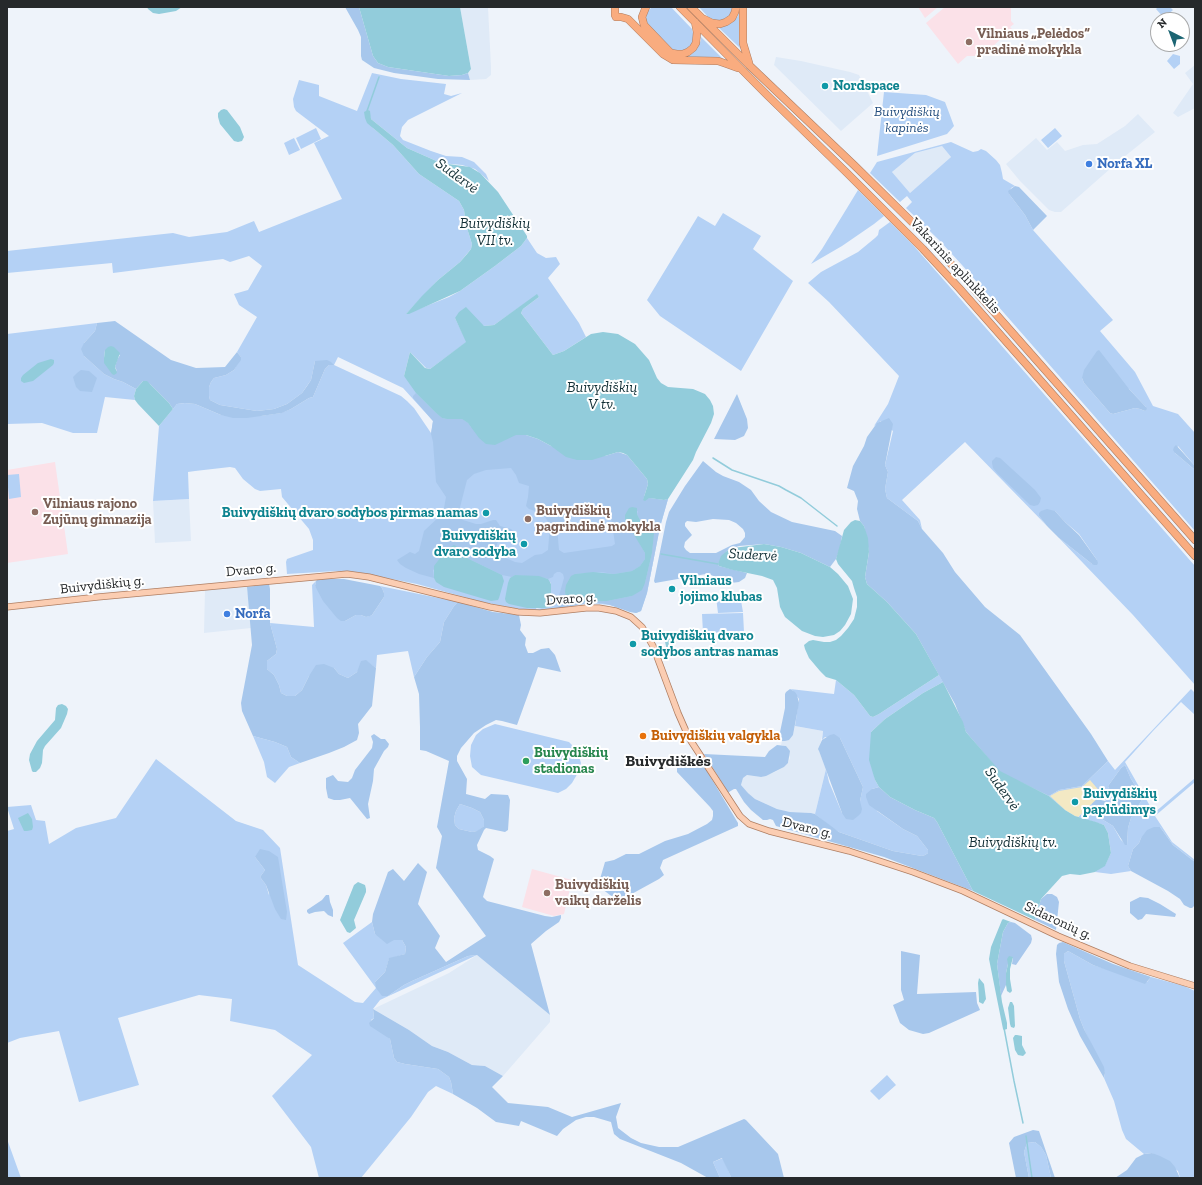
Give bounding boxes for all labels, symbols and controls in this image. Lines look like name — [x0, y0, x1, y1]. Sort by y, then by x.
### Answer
north arrow — [1150, 12, 1190, 52]
text: N — [1155, 16, 1170, 31]
place label: Vilniaus „Pelėdos“ pradinė mokykla — [977, 26, 1090, 58]
marker: Vilniaus „Pelėdos“ pradinė mokykla — [964, 37, 974, 47]
place label: Nordspace — [833, 78, 900, 94]
marker: Nordspace — [820, 81, 830, 91]
park label: Buivydiškių kapinės — [874, 104, 940, 136]
water label: Sudervė — [432, 154, 482, 198]
place label: Norfa XL — [1097, 156, 1152, 172]
marker: Norfa XL — [1084, 159, 1094, 169]
water label: Buivydiškių VII tv. — [460, 215, 530, 250]
street label: Vakarinis aplinkkelis — [906, 215, 1004, 317]
water label: Buivydiškių V tv. — [567, 379, 637, 414]
place label: Vilniaus rajono Zujūnų gimnazija — [43, 496, 152, 528]
place label: Buivydiškių pagrindinė mokykla — [536, 503, 661, 536]
place label: Buivydiškių dvaro sodybos pirmas namas — [222, 505, 478, 521]
marker: Vilniaus rajono Zujūnų gimnazija — [30, 507, 40, 517]
marker: Buivydiškių dvaro sodybos pirmas namas — [481, 508, 491, 518]
marker: Buivydiškių pagrindinė mokykla — [523, 514, 533, 524]
place label: Buivydiškių dvaro sodyba — [434, 528, 516, 560]
marker: Buivydiškių dvaro sodyba — [519, 539, 529, 549]
water label: Sudervė — [728, 545, 778, 565]
street label: Dvaro g. — [225, 559, 277, 581]
street label: Buivydiškių g. — [59, 572, 145, 598]
place label: Vilniaus jojimo klubas — [680, 573, 762, 606]
marker: Vilniaus jojimo klubas — [667, 584, 677, 594]
street label: Dvaro g. — [545, 589, 597, 609]
place label: Norfa — [235, 606, 271, 622]
marker: Norfa — [222, 609, 232, 619]
place label: Buivydiškių dvaro sodybos antras namas — [641, 628, 778, 660]
marker: Buivydiškių dvaro sodybos antras namas — [628, 639, 638, 649]
place label: Buivydiškių valgykla — [651, 728, 780, 744]
marker: Buivydiškių valgykla — [638, 731, 648, 741]
place label: Buivydiškių stadionas — [534, 745, 608, 778]
district label: Buivydiškės — [625, 751, 711, 771]
marker: Buivydiškių stadionas — [521, 756, 531, 766]
water label: Sudervė — [981, 764, 1023, 814]
place label: Buivydiškių paplūdimys — [1083, 786, 1157, 818]
marker: Buivydiškių paplūdimys — [1070, 797, 1080, 807]
street label: Dvaro g. — [781, 814, 833, 842]
water label: Buivydiškių tv. — [969, 834, 1057, 852]
place label: Buivydiškių vaikų darželis — [555, 877, 641, 910]
marker: Buivydiškių vaikų darželis — [542, 888, 552, 898]
street label: Sidaronių g. — [1022, 898, 1094, 944]

